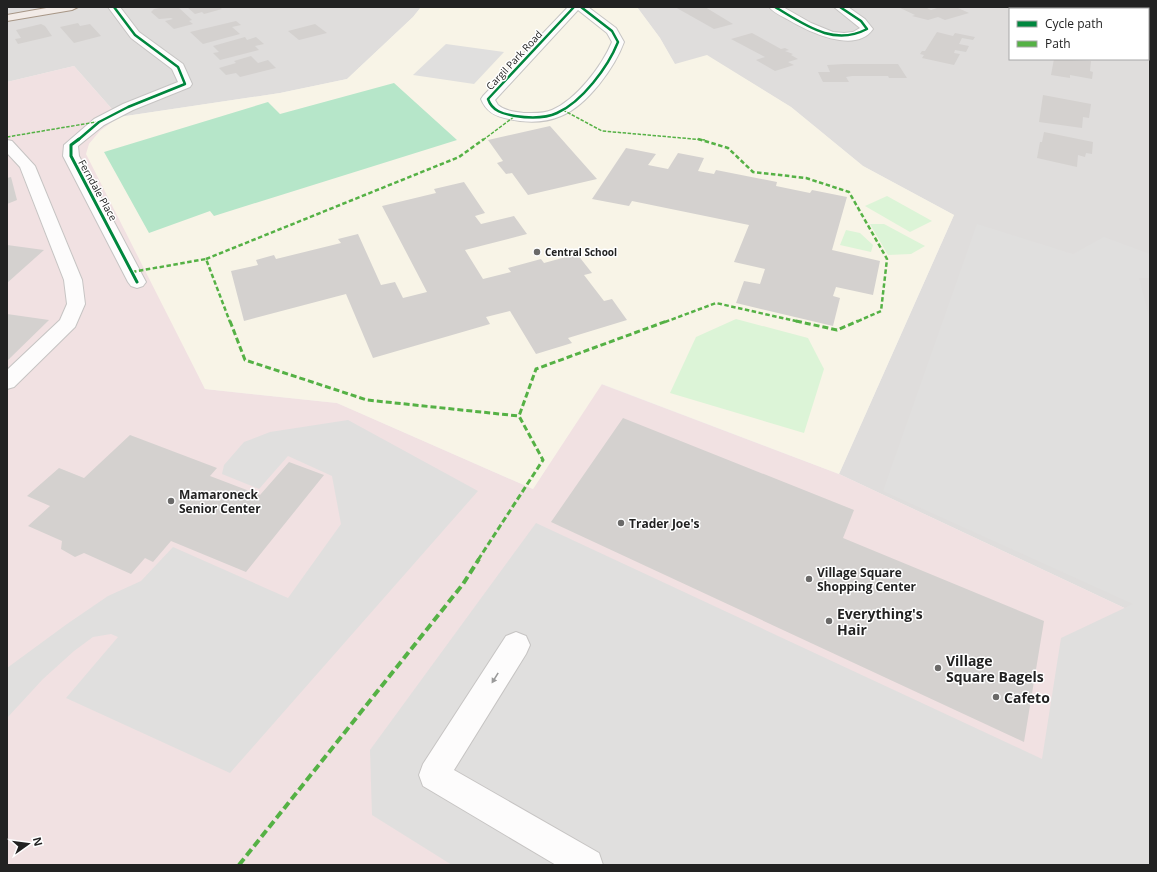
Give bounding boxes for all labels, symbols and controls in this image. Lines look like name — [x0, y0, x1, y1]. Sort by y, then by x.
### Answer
legend — [1009, 8, 1149, 60]
text: Cycle path — [1045, 15, 1103, 32]
street label: Cargil Park Road — [483, 27, 545, 93]
text: Path — [1045, 35, 1071, 52]
street label: Ferndale Place — [75, 157, 121, 223]
place label: Central School — [545, 245, 617, 259]
marker: Central School — [532, 247, 542, 257]
place label: Mamaroneck Senior Center — [179, 486, 261, 517]
marker: Mamaroneck Senior Center — [166, 496, 176, 506]
place label: Trader Joe's — [629, 515, 700, 532]
marker: Trader Joe's — [616, 518, 626, 528]
place label: Village Square Shopping Center — [817, 564, 916, 595]
marker: Village Square Shopping Center — [804, 574, 814, 584]
place label: Everything's Hair — [837, 604, 923, 639]
marker: Everything's Hair — [824, 616, 834, 626]
place label: Village Square Bagels — [946, 651, 1044, 686]
marker: Village Square Bagels — [933, 663, 943, 673]
one-way arrow — [492, 672, 499, 684]
place label: Cafeto — [1004, 688, 1050, 707]
marker: Cafeto — [991, 692, 1001, 702]
north arrow — [8, 824, 48, 864]
text: N — [30, 835, 47, 848]

